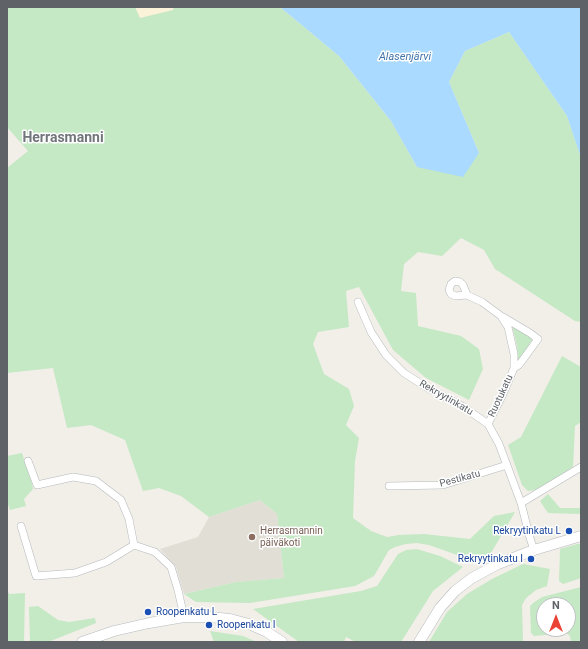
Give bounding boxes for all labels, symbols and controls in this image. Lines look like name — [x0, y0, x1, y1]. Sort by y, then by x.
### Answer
water label: Alasenjärvi — [379, 50, 431, 64]
district label: Herrasmanni — [22, 130, 104, 146]
street label: Ruotukatu — [486, 373, 516, 419]
street label: Rekryytinkatu — [417, 378, 475, 418]
street label: Pestikatu — [438, 468, 482, 490]
place label: Herrasmannin päiväkoti — [260, 525, 323, 548]
place label: Rekryytinkatu L — [493, 525, 561, 537]
marker: Rekryytinkatu L — [564, 526, 574, 536]
marker: Herrasmannin päiväkoti — [247, 532, 257, 542]
place label: Rekryytinkatu I — [458, 553, 523, 565]
marker: Rekryytinkatu I — [526, 554, 536, 564]
north arrow — [536, 597, 576, 637]
text: N — [552, 599, 560, 612]
place label: Roopenkatu L — [156, 606, 217, 618]
marker: Roopenkatu L — [143, 607, 153, 617]
place label: Roopenkatu I — [217, 619, 276, 631]
marker: Roopenkatu I — [204, 620, 214, 630]

